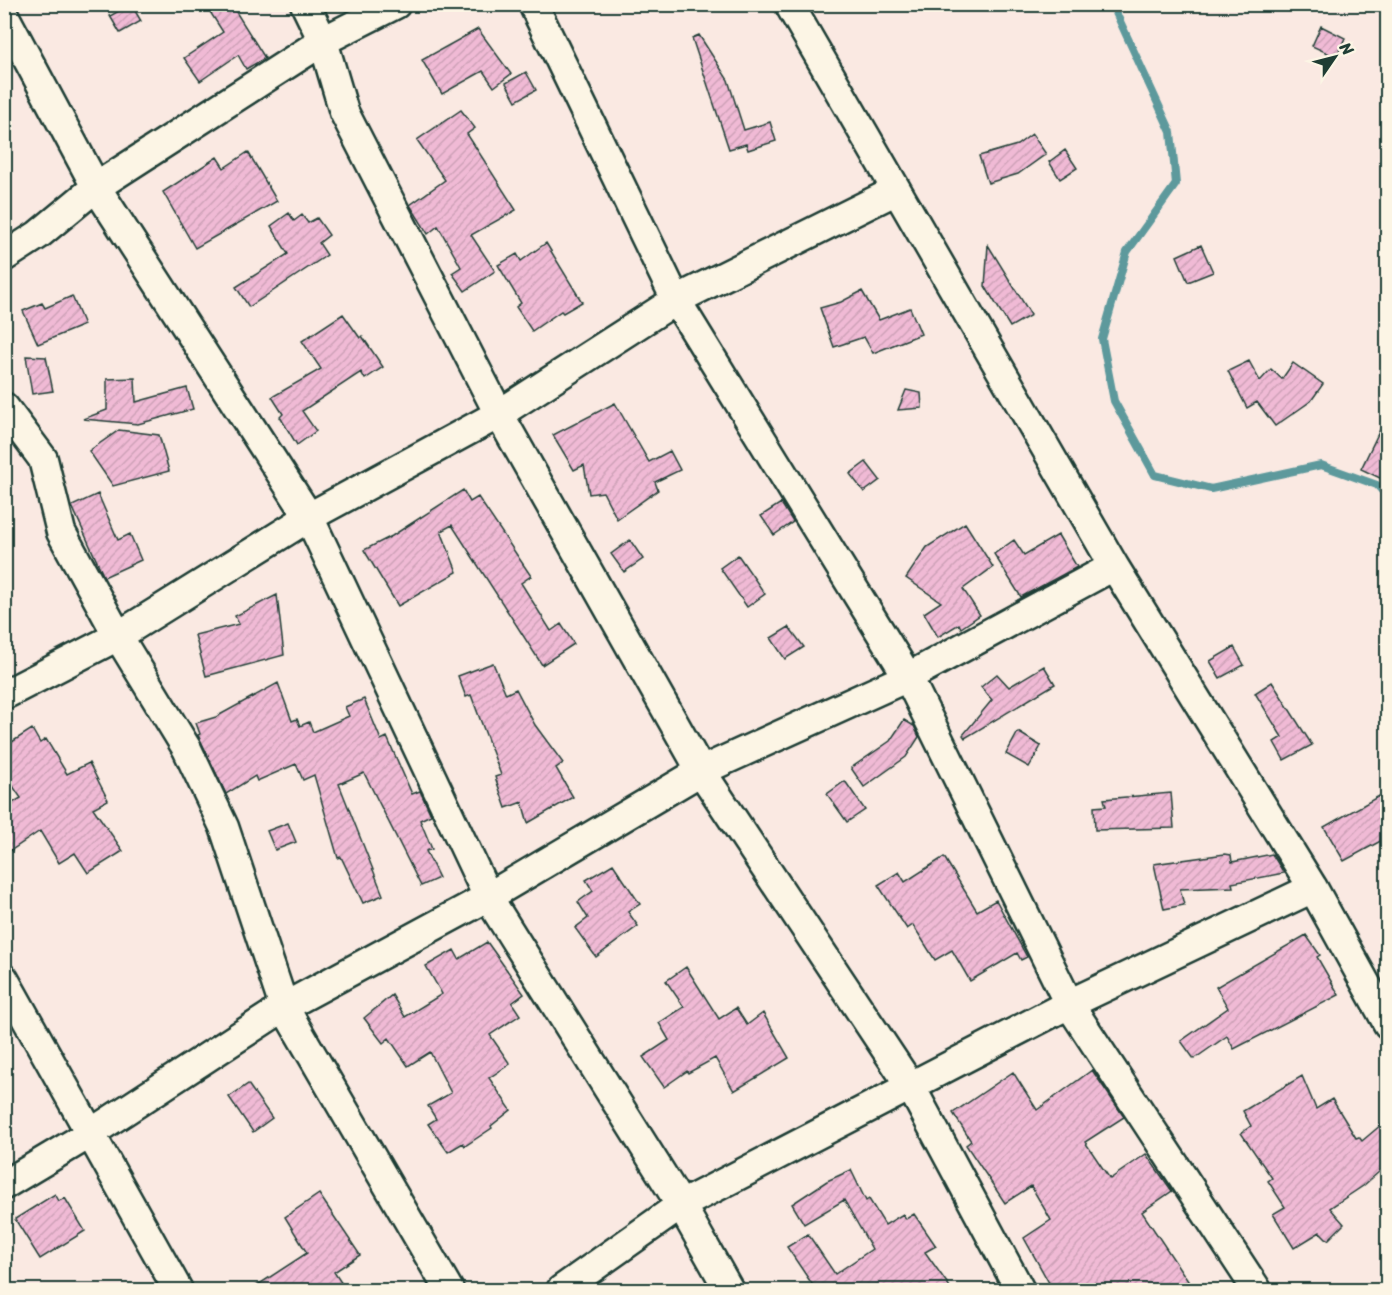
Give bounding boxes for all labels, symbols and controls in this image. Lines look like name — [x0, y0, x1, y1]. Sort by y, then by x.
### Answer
north arrow — [1305, 27, 1365, 87]
text: N — [1331, 35, 1362, 62]

